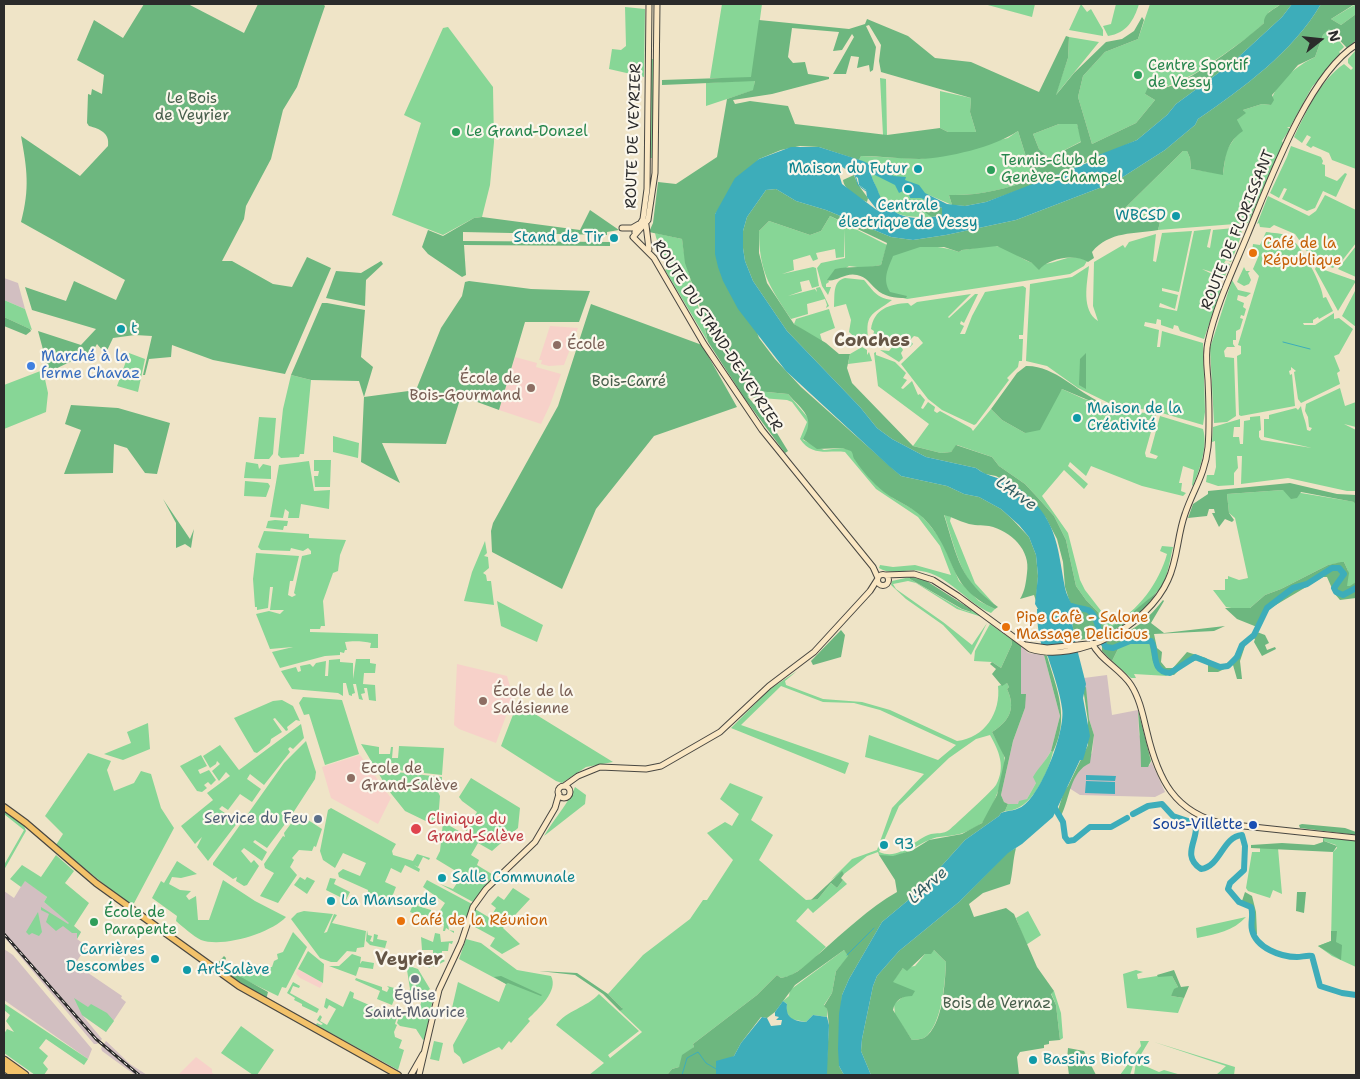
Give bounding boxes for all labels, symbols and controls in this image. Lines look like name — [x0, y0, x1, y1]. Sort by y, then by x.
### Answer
north arrow — [1295, 15, 1345, 65]
text: N — [1324, 28, 1345, 44]
place label: Centre Sportif de Vessy — [1148, 57, 1248, 92]
street label: ROUTE DE VEYRIER — [622, 63, 646, 209]
marker: Centre Sportif de Vessy — [1132, 69, 1144, 81]
park label: Le Bois de Veyrier — [155, 90, 229, 125]
place label: Le Grand-Donzel — [466, 123, 588, 141]
marker: Le Grand-Donzel — [450, 126, 462, 138]
street label: ROUTE DE FLORISSANT — [1198, 147, 1278, 313]
place label: Tennis-Club de Genève-Champel — [1001, 152, 1122, 187]
place label: Maison du Futur — [788, 160, 908, 178]
marker: Maison du Futur — [912, 163, 924, 175]
marker: Tennis-Club de Genève-Champel — [985, 164, 997, 176]
marker: Centrale électrique de Vessy — [902, 183, 914, 195]
place label: Centrale électrique de Vessy — [838, 197, 978, 232]
place label: WBCSD — [1115, 207, 1166, 225]
marker: WBCSD — [1170, 210, 1182, 222]
place label: Stand de Tir — [513, 229, 604, 247]
marker: Stand de Tir — [608, 232, 620, 244]
place label: Café de la République — [1263, 235, 1341, 270]
street label: ROUTE DU STAND-DE-VEYRIER — [648, 237, 786, 435]
marker: Café de la République — [1247, 247, 1259, 259]
place label: t — [131, 320, 138, 338]
marker: t — [115, 323, 127, 335]
district label: Conches — [834, 330, 910, 352]
place label: École — [567, 336, 605, 354]
marker: École — [551, 339, 563, 351]
place label: Marché à la ferme Chavaz — [41, 348, 140, 383]
marker: Marché à la ferme Chavaz — [25, 360, 37, 372]
place label: École de Bois-Gourmand — [409, 370, 521, 405]
park label: Bois-Carré — [592, 373, 666, 391]
marker: École de Bois-Gourmand — [525, 382, 537, 394]
place label: Maison de la Créativité — [1087, 400, 1182, 435]
marker: Maison de la Créativité — [1071, 412, 1083, 424]
water label: L'Arve — [992, 473, 1040, 515]
place label: Pipe Cafè - Salone Massage Delicious — [1016, 609, 1149, 644]
marker: Pipe Cafè - Salone Massage Delicious — [1000, 621, 1012, 633]
place label: École de la Salésienne — [493, 683, 573, 718]
marker: École de la Salésienne — [477, 695, 489, 707]
place label: Ecole de Grand-Salève — [361, 760, 458, 795]
marker: Ecole de Grand-Salève — [345, 772, 357, 784]
place label: Service du Feu — [204, 810, 308, 828]
place label: Clinique du Grand-Salève — [427, 811, 524, 846]
marker: Service du Feu — [312, 813, 324, 825]
place label: Sous-Villette — [1153, 816, 1243, 834]
marker: Sous-Villette — [1247, 819, 1259, 831]
marker: Clinique du Grand-Salève — [409, 822, 423, 836]
place label: 93 — [894, 836, 914, 854]
marker: 93 — [878, 839, 890, 851]
water label: L'Arve — [904, 863, 952, 909]
place label: Salle Communale — [452, 869, 575, 887]
marker: Salle Communale — [436, 872, 448, 884]
place label: La Mansarde — [341, 892, 437, 910]
marker: La Mansarde — [325, 895, 337, 907]
place label: École de Parapente — [104, 904, 177, 939]
place label: Café de la Réunion — [411, 912, 548, 930]
marker: Café de la Réunion — [395, 915, 407, 927]
marker: École de Parapente — [88, 916, 100, 928]
place label: Carrières Descombes — [66, 941, 145, 976]
district label: Veyrier — [375, 949, 443, 971]
marker: Carrières Descombes — [149, 953, 161, 965]
place label: Art’Salève — [197, 961, 270, 979]
marker: Art’Salève — [181, 964, 193, 976]
marker: Église Saint-Maurice — [409, 973, 421, 985]
place label: Église Saint-Maurice — [365, 987, 465, 1022]
park label: Bois de Vernaz — [943, 995, 1051, 1013]
place label: Bassins Biofors — [1043, 1051, 1151, 1069]
marker: Bassins Biofors — [1027, 1054, 1039, 1066]

